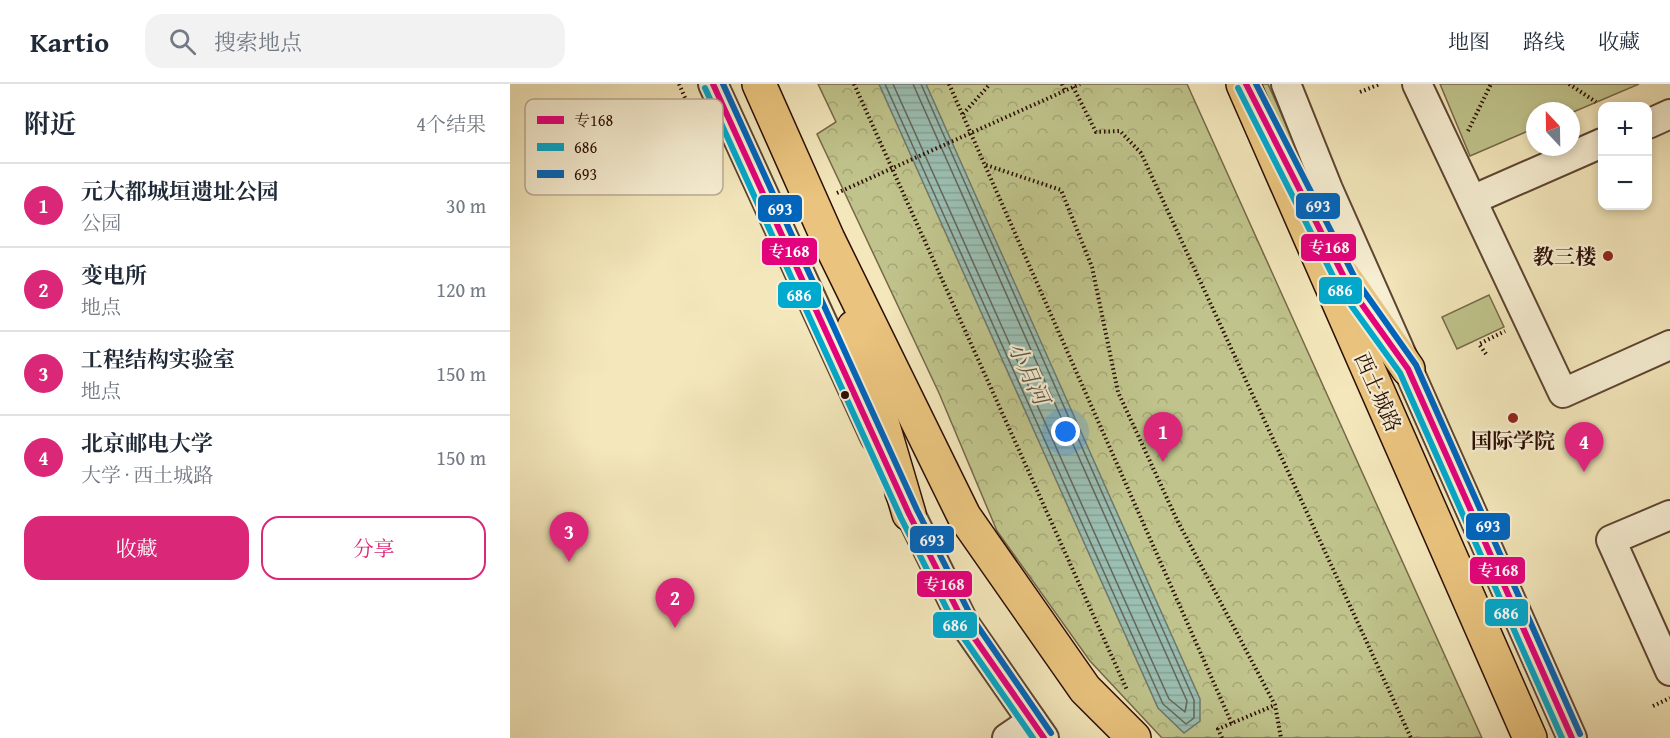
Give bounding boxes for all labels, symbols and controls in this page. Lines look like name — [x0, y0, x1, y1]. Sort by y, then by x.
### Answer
search box — [145, 14, 565, 68]
text: Kartio — [30, 21, 109, 62]
icon: search — [166, 25, 199, 58]
text: 搜索地点 — [214, 26, 302, 58]
text: 地图 — [1448, 26, 1490, 57]
text: 路线 — [1523, 26, 1565, 57]
text: 收藏 — [1598, 26, 1640, 57]
legend — [525, 99, 723, 195]
north arrow — [1526, 102, 1580, 156]
map controls — [1598, 102, 1652, 210]
button: + — [1598, 102, 1652, 156]
text: 附近 — [24, 104, 76, 143]
text: 专168 — [574, 108, 613, 132]
text: 4个结果 — [416, 109, 486, 138]
text: 686 — [574, 135, 597, 159]
button: − — [1598, 156, 1652, 210]
text: 693 — [574, 162, 597, 186]
text: 元大都城垣遗址公园 — [81, 175, 279, 207]
text: 1 — [38, 191, 49, 220]
text: 30 m — [446, 191, 486, 220]
line badge: 693 — [1295, 192, 1341, 220]
line badge: 693 — [757, 194, 803, 223]
text: 693 — [1306, 194, 1330, 218]
text: 693 — [768, 197, 792, 221]
text: 公园 — [81, 208, 121, 237]
line badge: 专168 — [1300, 233, 1357, 262]
text: 专168 — [1309, 235, 1349, 259]
line badge: 专168 — [761, 237, 818, 266]
text: 专168 — [769, 239, 809, 263]
place label: 教三楼 — [1533, 241, 1596, 272]
marker: 教三楼 — [1601, 249, 1615, 263]
text: 变电所 — [81, 259, 147, 291]
text: 2 — [38, 275, 49, 304]
text: 120 m — [436, 275, 486, 304]
line badge: 686 — [1318, 276, 1363, 305]
text: 686 — [1328, 278, 1352, 302]
line badge: 686 — [777, 281, 822, 309]
text: 686 — [787, 283, 811, 307]
text: 地点 — [81, 292, 121, 321]
water label: 小月河 — [1001, 336, 1059, 413]
text: 工程结构实验室 — [81, 343, 235, 375]
street label: 西土城路 — [1347, 347, 1409, 437]
text: 3 — [38, 359, 49, 388]
text: 150 m — [436, 359, 486, 388]
text: 地点 — [81, 376, 121, 405]
unlabelled marker — [839, 389, 851, 401]
marker: 国际学院 — [1506, 411, 1520, 425]
pin: 1 — [1144, 412, 1182, 462]
your location — [1051, 417, 1080, 446]
pin: 4 — [1564, 422, 1604, 472]
place label: 国际学院 — [1471, 425, 1555, 456]
text: 北京邮电大学 — [81, 427, 213, 459]
text: 4 — [38, 443, 49, 472]
text: 150 m — [436, 443, 486, 472]
text: 大学 · 西土城路 — [81, 460, 213, 489]
pin: 3 — [550, 512, 588, 562]
line badge: 693 — [1465, 512, 1511, 541]
text: 693 — [1476, 514, 1500, 538]
button: 收藏 — [24, 516, 249, 580]
button: 分享 — [261, 516, 486, 580]
line badge: 693 — [909, 525, 955, 554]
text: 693 — [920, 528, 944, 552]
line badge: 专168 — [1469, 556, 1526, 585]
text: 专168 — [1478, 558, 1518, 582]
line badge: 专168 — [916, 570, 973, 598]
text: 专168 — [924, 572, 964, 596]
pin: 2 — [656, 578, 694, 628]
line badge: 686 — [1484, 598, 1529, 627]
text: 686 — [1494, 601, 1518, 625]
line badge: 686 — [932, 611, 978, 639]
text: 686 — [943, 613, 967, 637]

